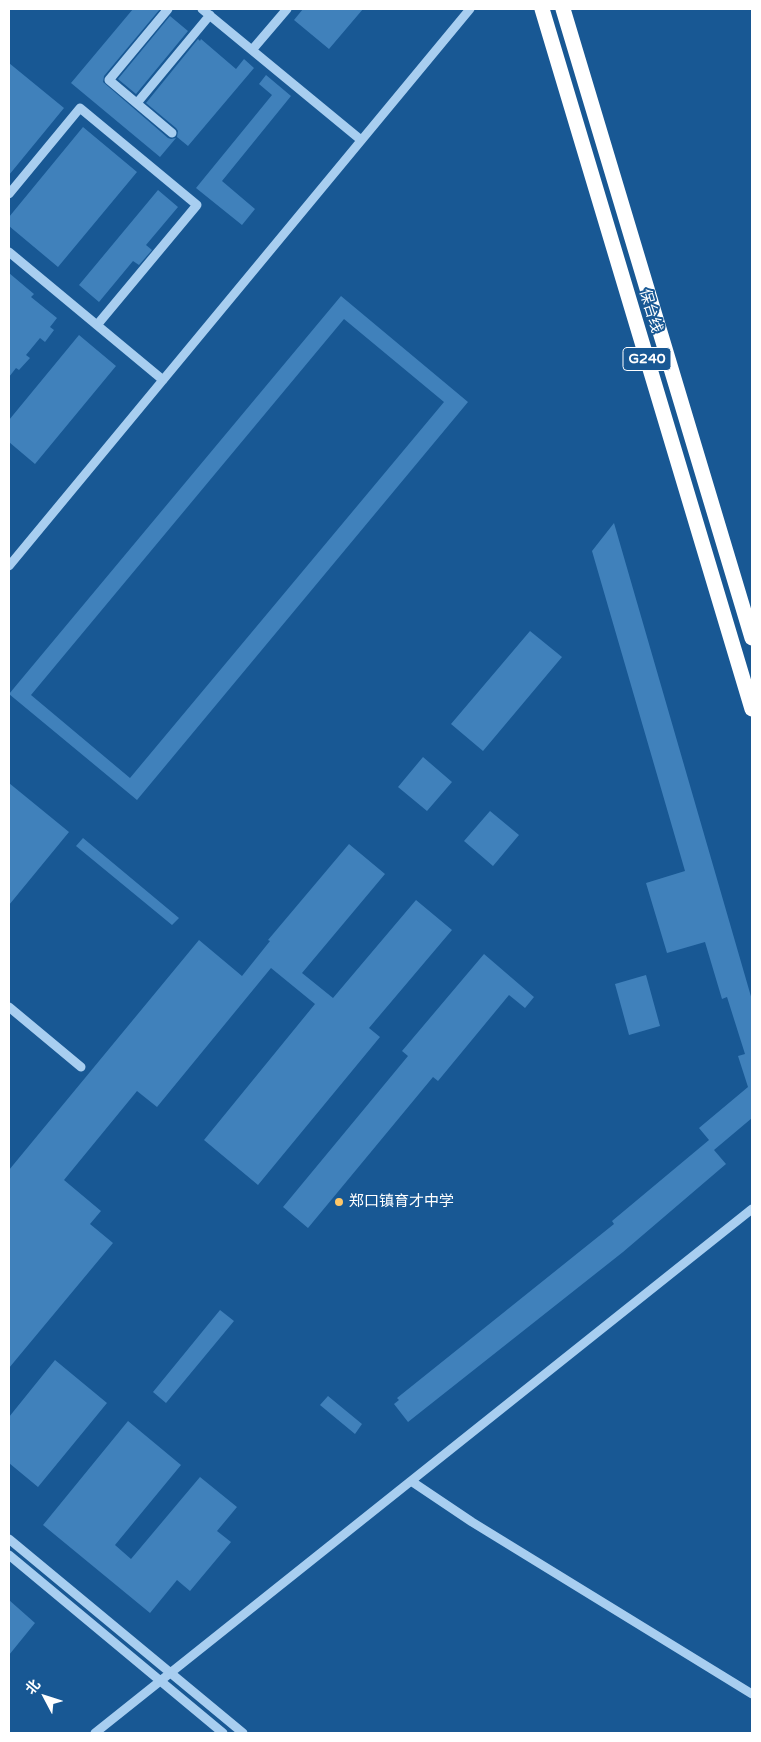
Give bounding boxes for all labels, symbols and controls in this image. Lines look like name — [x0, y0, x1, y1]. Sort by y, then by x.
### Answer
street label: 保台线 — [635, 287, 665, 335]
road number: G240 — [623, 348, 671, 370]
place label: 郑口镇育才中学 — [349, 1193, 454, 1211]
marker: 郑口镇育才中学 — [333, 1196, 345, 1208]
north arrow — [20, 1672, 70, 1722]
text: 北 — [22, 1676, 44, 1698]

